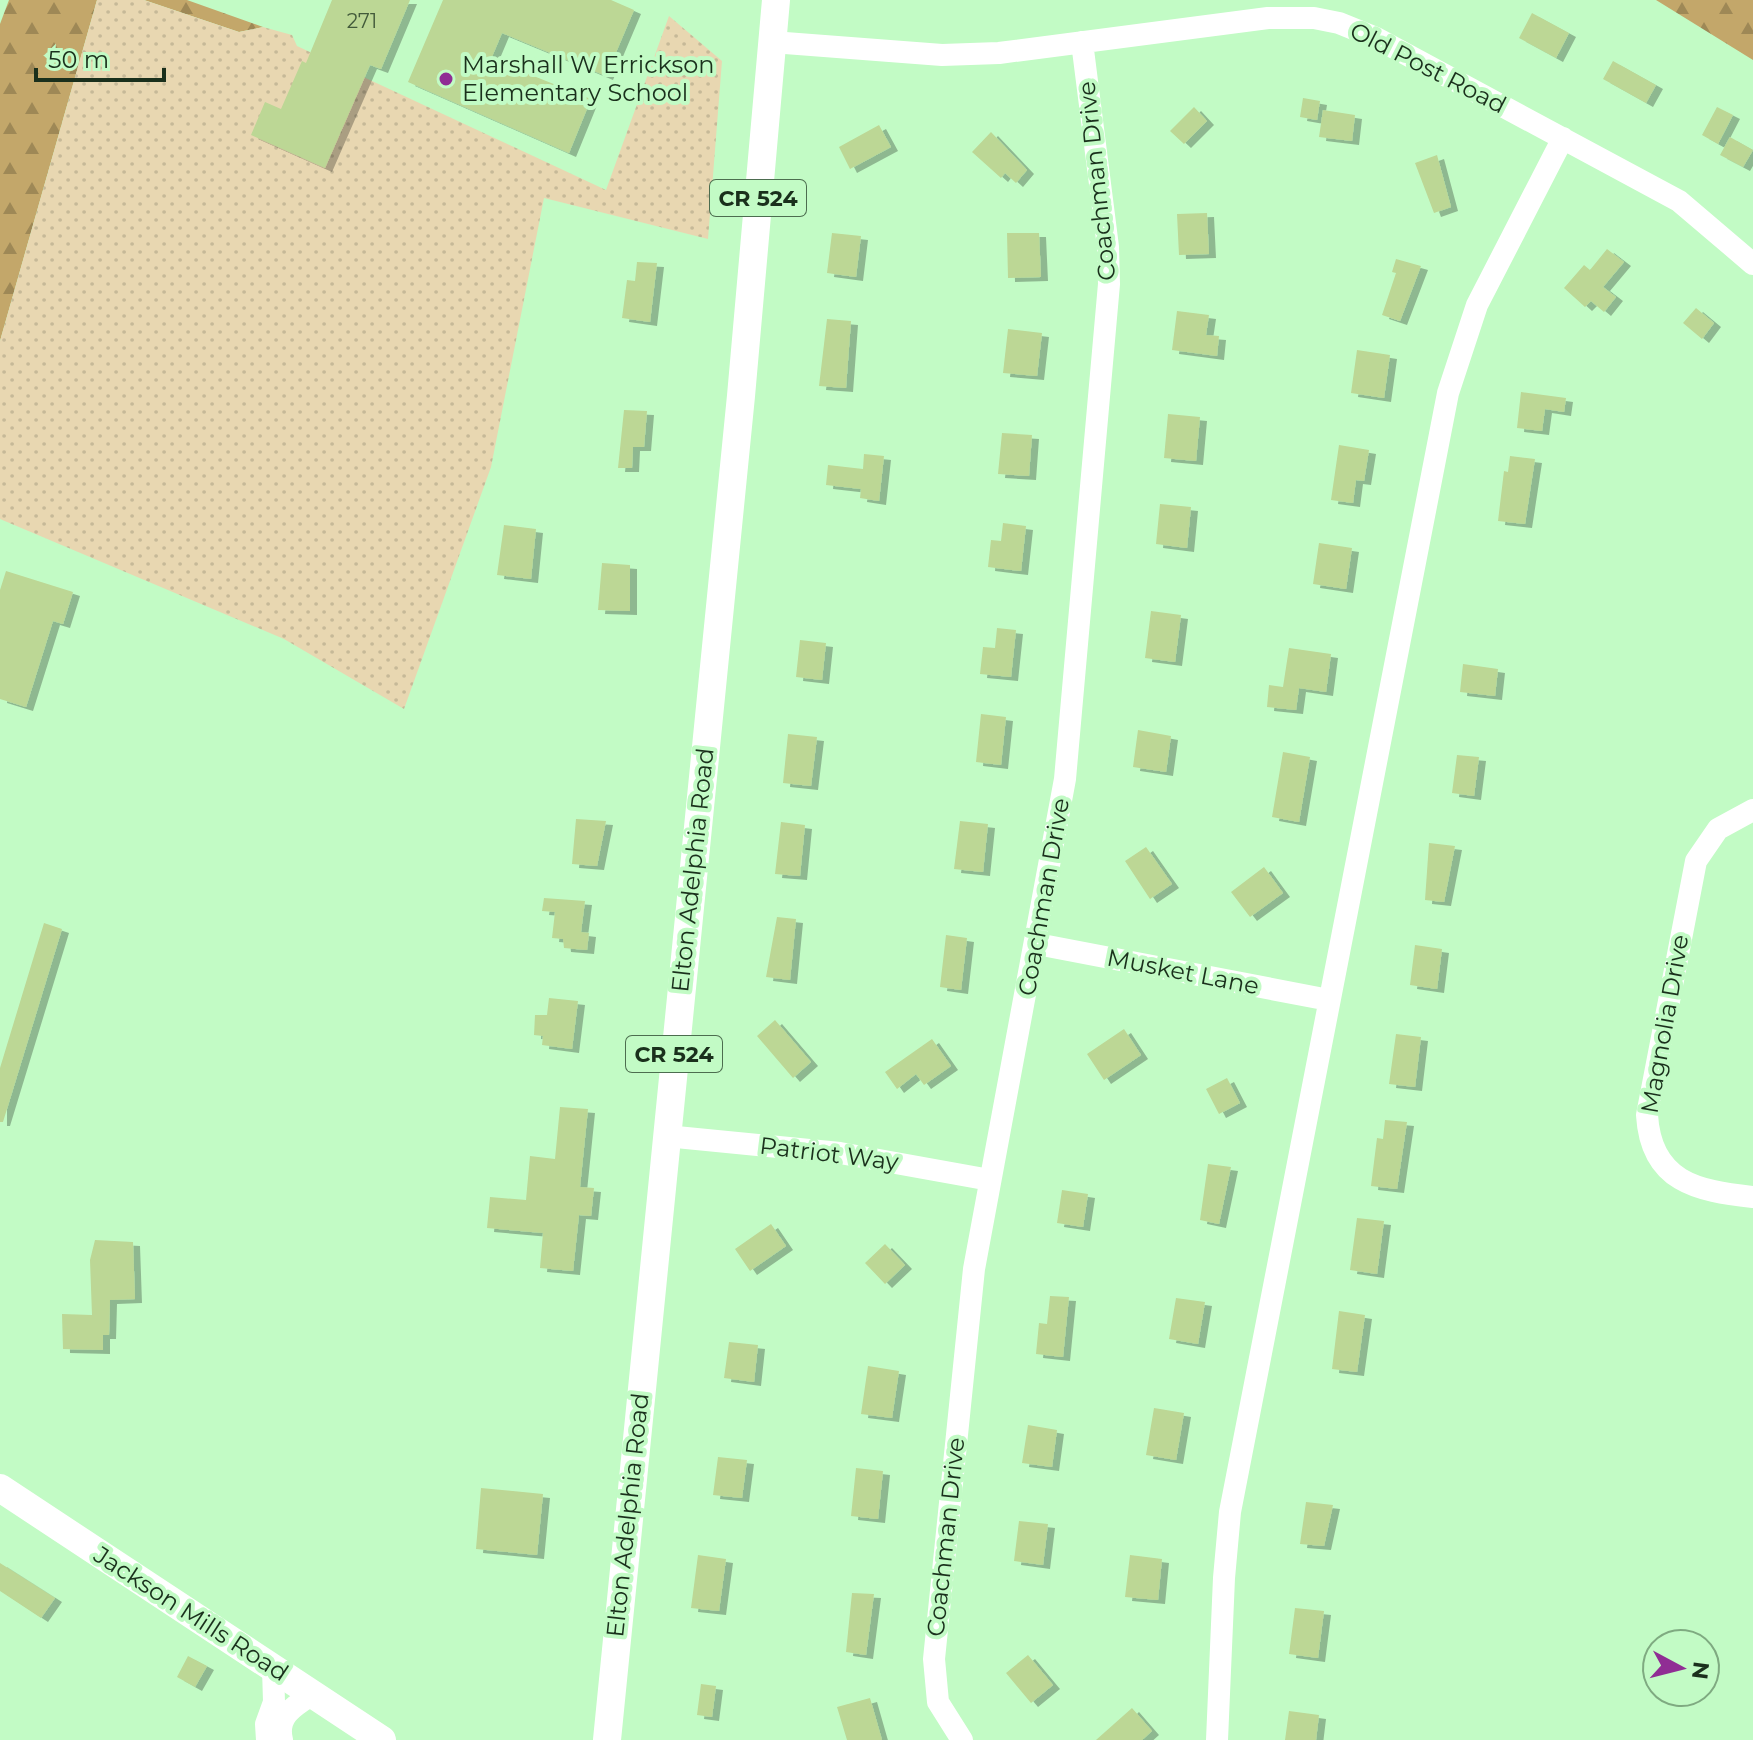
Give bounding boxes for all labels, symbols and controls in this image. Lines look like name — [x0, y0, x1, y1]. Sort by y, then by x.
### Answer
house number: 271 — [347, 9, 377, 33]
street label: Old Post Road — [1345, 16, 1511, 119]
scale bar — [36, 32, 164, 82]
text: 50 m — [48, 45, 109, 74]
place label: Marshall W Errickson Elementary School — [462, 50, 715, 107]
marker: Marshall W Errickson Elementary School — [437, 70, 455, 88]
street label: Coachman Drive — [1072, 80, 1121, 282]
road number: CR 524 — [710, 180, 806, 216]
street label: Elton Adelphia Road — [665, 746, 720, 994]
street label: Coachman Drive — [1012, 796, 1075, 998]
street label: Magnolia Drive — [1635, 932, 1695, 1116]
street label: Musket Lane — [1105, 943, 1262, 1000]
road number: CR 524 — [626, 1036, 722, 1072]
street label: Patriot Way — [758, 1131, 900, 1176]
street label: Elton Adelphia Road — [600, 1391, 655, 1639]
street label: Coachman Drive — [921, 1436, 970, 1638]
street label: Jackson Mills Road — [88, 1539, 294, 1687]
north arrow — [1641, 1628, 1721, 1708]
text: N — [1686, 1660, 1715, 1681]

